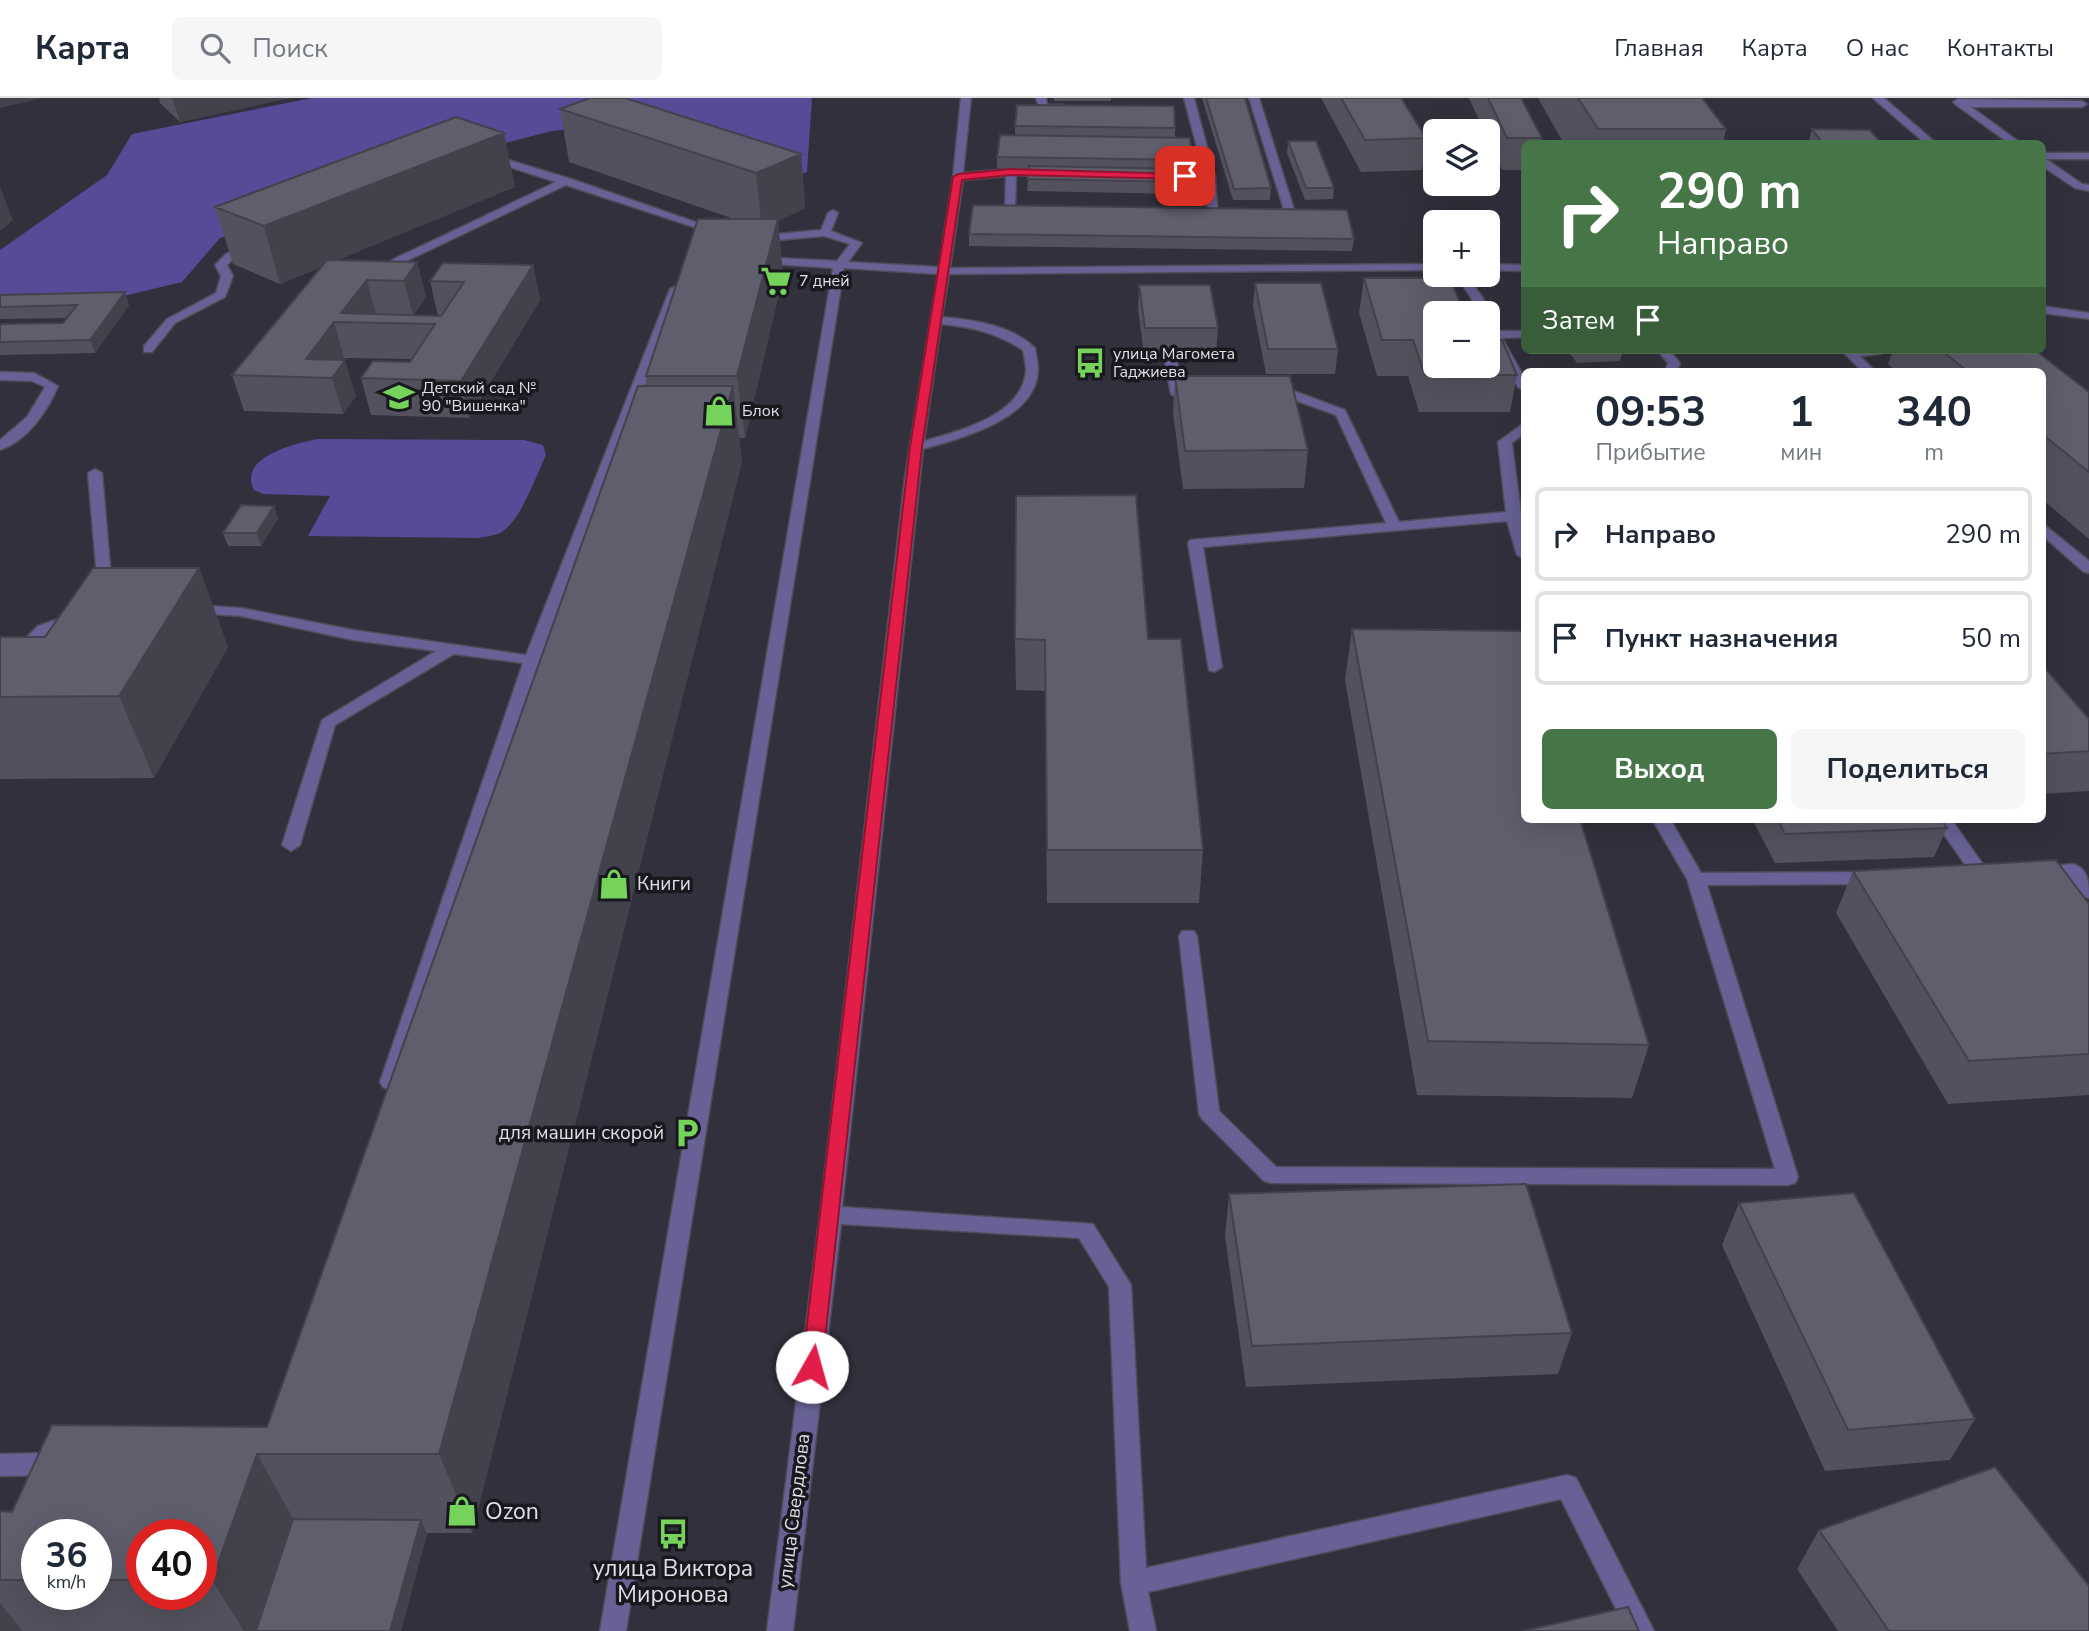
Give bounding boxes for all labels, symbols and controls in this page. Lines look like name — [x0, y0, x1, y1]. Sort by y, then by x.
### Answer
search box — [172, 17, 662, 80]
text: Карта — [35, 26, 130, 71]
icon: search — [196, 29, 234, 67]
text: Поиск — [252, 31, 328, 66]
text: Главная — [1614, 32, 1704, 64]
text: Карта — [1742, 32, 1808, 64]
text: О нас — [1846, 32, 1909, 64]
text: Контакты — [1947, 32, 2054, 64]
map controls — [1423, 119, 1500, 378]
button: layers — [1423, 119, 1500, 196]
pin — [1155, 146, 1215, 206]
icon: arrive — [1166, 157, 1204, 195]
text: 290 m — [1657, 158, 1801, 225]
icon: right — [1542, 168, 1633, 259]
button: + — [1423, 210, 1500, 287]
text: Направо — [1657, 222, 1789, 265]
supermarket icon: 7 дней — [759, 264, 793, 298]
place label: 7 дней — [799, 270, 850, 292]
button: − — [1423, 301, 1500, 378]
icon: arrive — [1629, 301, 1667, 339]
text: Затем — [1542, 303, 1615, 338]
place label: улица Магомета Гаджиева — [1113, 343, 1235, 383]
bus stop icon: улица Магомета Гаджиева — [1073, 346, 1107, 380]
place label: Детский сад № 90 "Вишенка" — [422, 377, 536, 417]
school or university icon: Детский сад № 90 "Вишенка" — [382, 380, 416, 414]
text: 09:53 — [1595, 384, 1706, 441]
text: 1 — [1789, 384, 1814, 441]
text: 340 — [1896, 384, 1972, 441]
shop icon: Блок — [702, 394, 736, 428]
place label: Блок — [742, 400, 780, 422]
text: Прибытие — [1595, 437, 1706, 468]
text: мин — [1780, 437, 1822, 468]
text: m — [1924, 437, 1944, 468]
icon: right — [1546, 515, 1584, 553]
text: Направо — [1605, 517, 1716, 552]
text: 290 m — [1945, 517, 2021, 552]
icon: arrive — [1546, 619, 1584, 657]
text: Пункт назначения — [1605, 621, 1838, 656]
text: 50 m — [1961, 621, 2021, 656]
button: Выход — [1542, 729, 1777, 809]
button: Поделиться — [1791, 729, 2025, 809]
shop icon: Книги — [597, 867, 631, 901]
place label: Книги — [637, 871, 691, 897]
parking icon: для машин скорой — [670, 1116, 704, 1150]
place label: для машин скорой — [499, 1120, 664, 1146]
position arrow — [775, 1330, 849, 1404]
street label: улица Свердлова — [772, 1432, 816, 1590]
shop icon: Ozon — [445, 1494, 479, 1528]
place label: Ozon — [485, 1496, 539, 1527]
bus stop icon: улица Виктора Миронова — [656, 1517, 690, 1551]
speed limit sign: 40 — [126, 1519, 217, 1610]
text: 36 — [45, 1532, 88, 1579]
place label: улица Виктора Миронова — [593, 1553, 753, 1610]
text: km/h — [47, 1570, 86, 1594]

